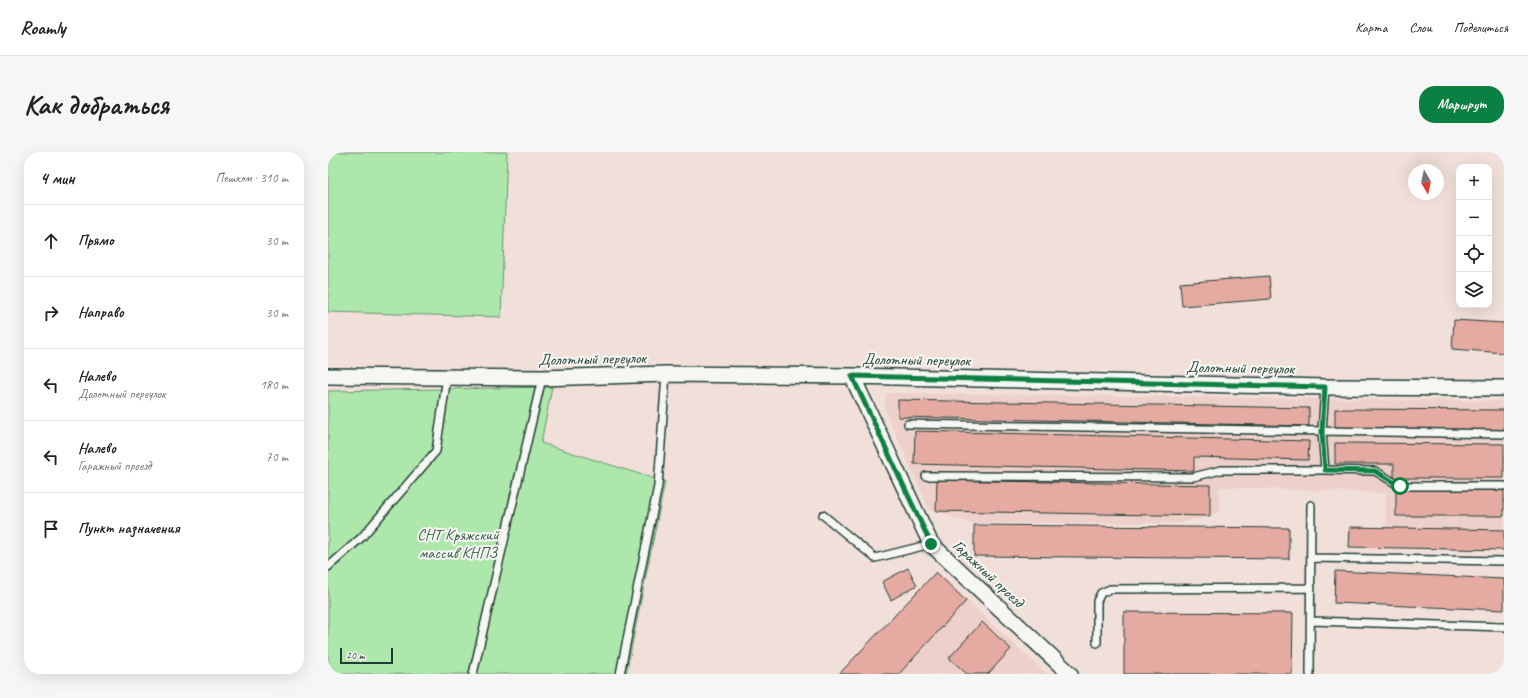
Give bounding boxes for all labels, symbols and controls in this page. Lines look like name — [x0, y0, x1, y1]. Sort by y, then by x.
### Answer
text: Roamly — [20, 16, 66, 40]
text: Карта — [1355, 19, 1387, 36]
text: Слои — [1409, 19, 1432, 36]
text: Поделиться — [1454, 19, 1508, 36]
button: Маршрут — [1419, 86, 1504, 123]
text: Как добраться — [24, 87, 169, 122]
north arrow — [1408, 164, 1444, 200]
map controls — [1456, 164, 1492, 308]
button: + — [1456, 164, 1492, 200]
text: 4 мин — [40, 168, 75, 189]
text: Пешком · 310 m — [215, 170, 288, 186]
button: − — [1456, 200, 1492, 236]
icon: ahead — [40, 230, 62, 252]
text: Прямо — [78, 231, 114, 250]
text: 30 m — [266, 233, 288, 249]
button: locate — [1456, 236, 1492, 272]
button: layers — [1456, 272, 1492, 308]
icon: right — [40, 302, 62, 324]
text: Направо — [78, 303, 124, 322]
text: 30 m — [266, 305, 288, 321]
street label: Долотный переулок — [538, 348, 648, 370]
street label: Долотный переулок — [862, 349, 972, 371]
street label: Долотный переулок — [1186, 357, 1296, 379]
text: Налево — [78, 367, 116, 386]
icon: left — [40, 374, 62, 396]
text: 180 m — [260, 377, 288, 393]
text: Долотный переулок — [78, 386, 166, 402]
text: Налево — [78, 439, 116, 458]
icon: left — [40, 446, 62, 468]
text: 70 m — [266, 449, 288, 465]
text: Гаражный проезд — [78, 458, 151, 474]
route start — [1391, 477, 1409, 495]
icon: arrive — [40, 518, 62, 540]
text: Пункт назначения — [78, 519, 180, 538]
park label: СНТ Кряжский массив КНПЗ — [417, 525, 500, 563]
route end — [922, 535, 940, 553]
street label: Гаражный проезд — [948, 536, 1029, 613]
scale bar — [340, 646, 393, 665]
text: 20 m — [346, 648, 365, 662]

